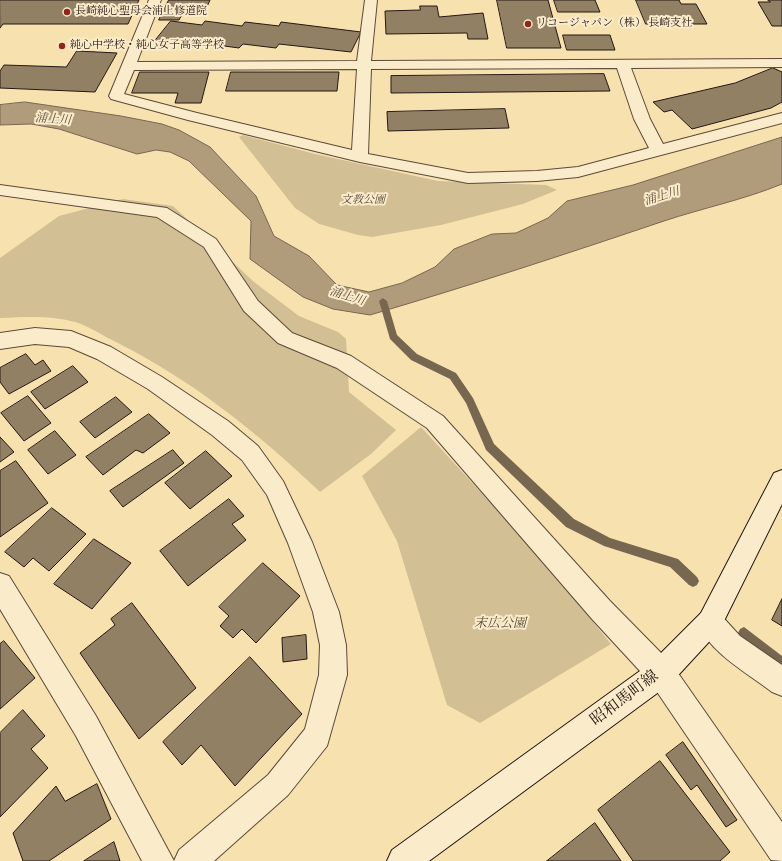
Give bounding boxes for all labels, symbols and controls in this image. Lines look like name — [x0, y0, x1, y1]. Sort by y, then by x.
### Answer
place label: 長崎純心聖母会浦上修道院 — [75, 5, 207, 19]
marker: 長崎純心聖母会浦上修道院 — [62, 7, 72, 17]
place label: リコージャパン（株） 長崎支社 — [536, 17, 692, 31]
marker: リコージャパン（株） 長崎支社 — [523, 19, 533, 29]
place label: 純心中学校・純心女子高等学校 — [70, 39, 224, 53]
marker: 純心中学校・純心女子高等学校 — [57, 41, 67, 51]
water label: 浦上川 — [35, 112, 71, 128]
water label: 浦上川 — [643, 185, 681, 209]
park label: 文教公園 — [341, 194, 385, 208]
water label: 浦上川 — [328, 285, 366, 309]
park label: 末広公園 — [474, 616, 526, 632]
street label: 昭和馬町線 — [587, 667, 663, 731]

